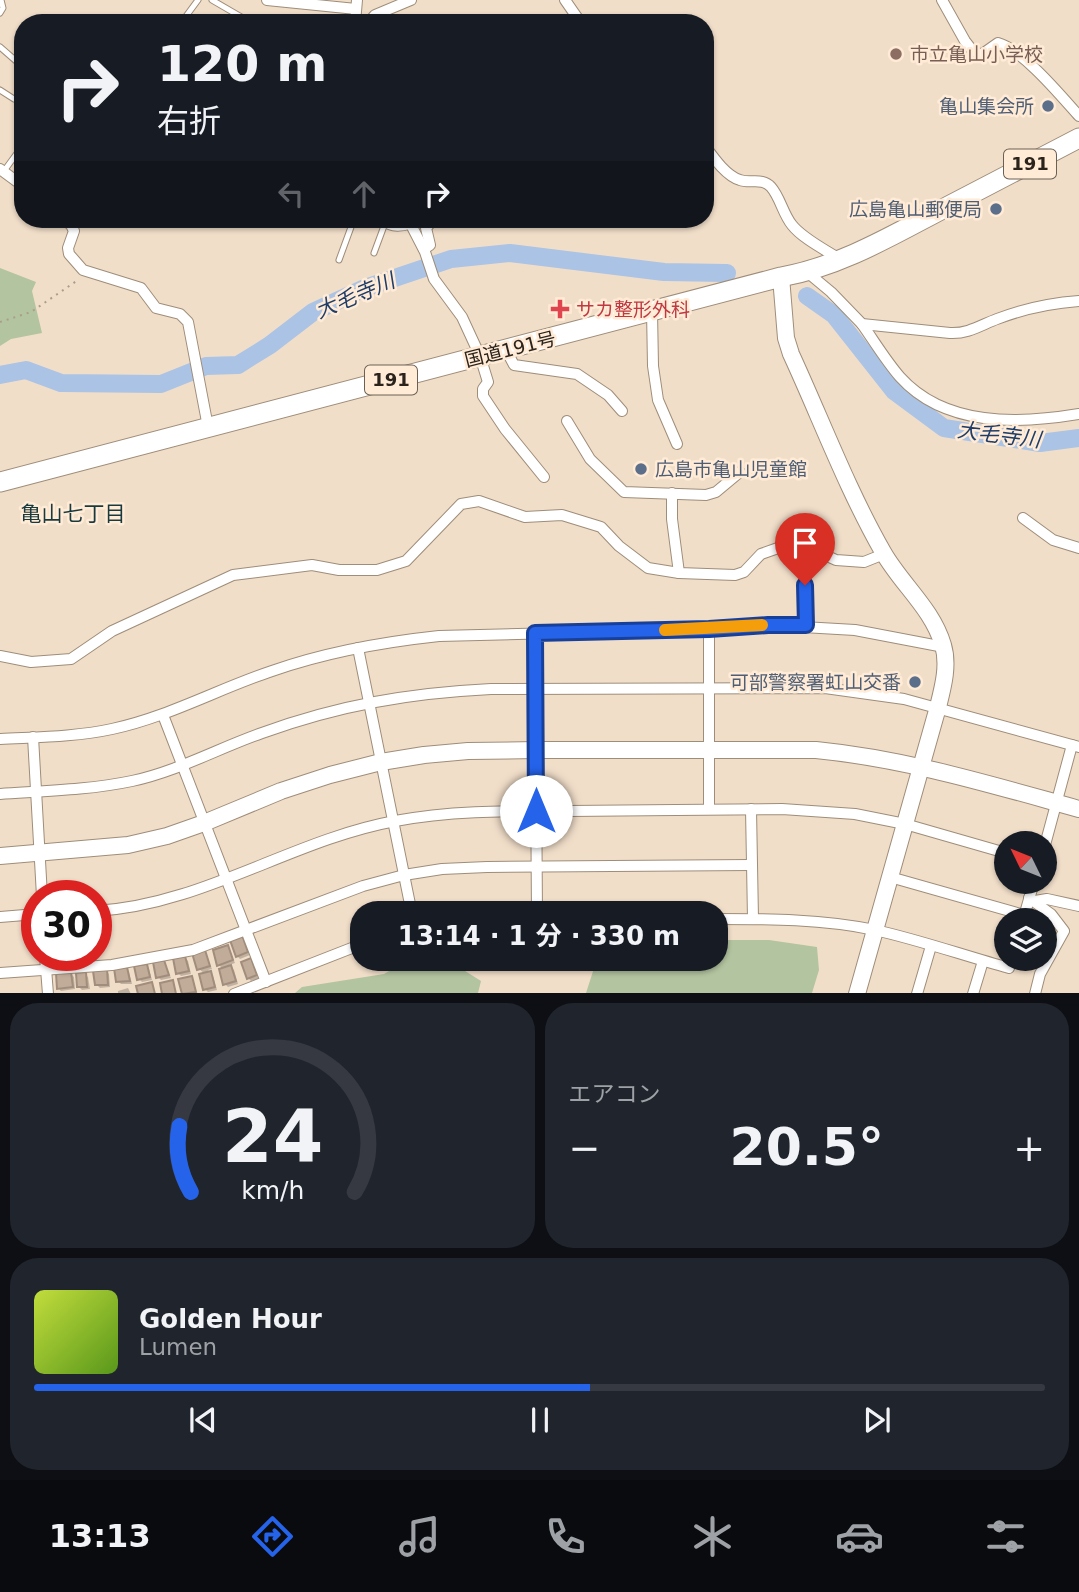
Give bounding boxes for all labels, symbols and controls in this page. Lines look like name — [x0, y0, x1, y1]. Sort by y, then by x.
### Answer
text: 120 m — [157, 36, 327, 93]
icon: right — [42, 42, 133, 133]
place label: 市立亀山小学校 — [910, 43, 1043, 65]
marker: 市立亀山小学校 — [888, 46, 904, 62]
place label: 亀山集会所 — [939, 95, 1034, 117]
marker: 亀山集会所 — [1040, 98, 1056, 114]
text: 右折 — [157, 102, 221, 140]
road number: 191 — [1004, 149, 1056, 178]
icon: left — [272, 175, 310, 213]
icon: ahead — [345, 175, 383, 213]
icon: right — [418, 175, 456, 213]
place label: 広島亀山郵便局 — [849, 198, 982, 220]
marker: 広島亀山郵便局 — [988, 201, 1004, 217]
water label: 大毛寺川 — [312, 268, 400, 323]
place label: サカ整形外科 — [576, 298, 690, 320]
marker: サカ整形外科 — [550, 299, 570, 319]
street label: 国道191号 — [462, 327, 558, 371]
road number: 191 — [365, 366, 417, 394]
water label: 大毛寺川 — [956, 418, 1044, 452]
place label: 広島市亀山児童館 — [655, 458, 807, 480]
marker: 広島市亀山児童館 — [633, 461, 649, 477]
district label: 亀山七丁目 — [21, 502, 126, 526]
pin — [775, 513, 835, 585]
icon: arrive — [786, 524, 824, 562]
place label: 可部警察署虹山交番 — [730, 671, 901, 693]
marker: 可部警察署虹山交番 — [907, 674, 923, 690]
position arrow — [499, 774, 573, 848]
north arrow — [994, 831, 1057, 894]
map controls — [994, 831, 1057, 971]
speed limit sign: 30 — [21, 880, 112, 971]
button: layers — [994, 908, 1057, 971]
text: 13:14 · 1 分 · 330 m — [398, 921, 680, 951]
text: エアコン — [569, 1081, 661, 1107]
text: 24 — [222, 1094, 323, 1179]
text: 20.5° — [730, 1117, 884, 1177]
text: − — [569, 1126, 600, 1170]
text: + — [1013, 1126, 1045, 1170]
text: km/h — [241, 1175, 304, 1204]
text: Golden Hour — [139, 1304, 322, 1334]
text: Lumen — [139, 1334, 217, 1360]
icon: previous — [184, 1401, 222, 1439]
icon: pause — [521, 1401, 559, 1439]
icon: next — [858, 1401, 896, 1439]
icon: directions — [248, 1512, 297, 1561]
icon: music — [395, 1512, 444, 1561]
icon: phone — [541, 1512, 590, 1561]
icon: climate — [688, 1512, 737, 1561]
icon: car — [835, 1512, 884, 1561]
icon: filters — [981, 1512, 1030, 1561]
text: 13:13 — [49, 1517, 151, 1555]

